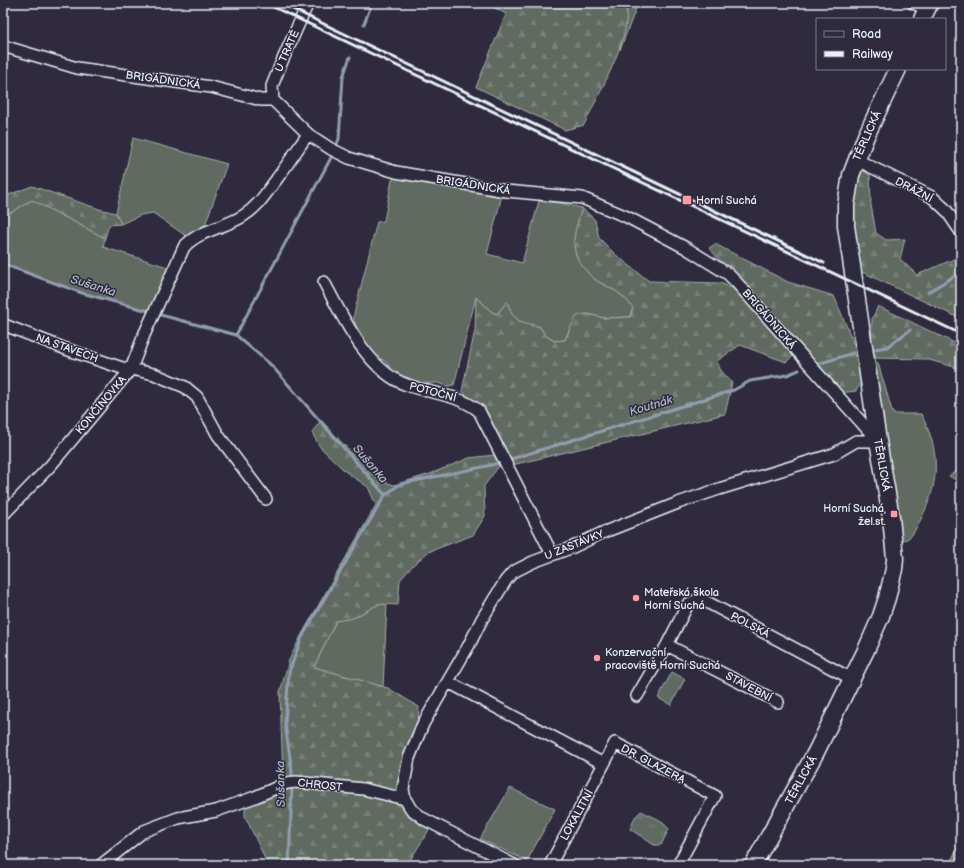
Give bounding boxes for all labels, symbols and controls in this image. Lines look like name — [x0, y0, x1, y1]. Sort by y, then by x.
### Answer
legend — [816, 18, 946, 70]
text: Road — [852, 27, 881, 42]
street label: U TRATĚ — [271, 28, 302, 74]
text: Railway — [852, 47, 894, 62]
street label: BRIGÁDNICKÁ — [125, 67, 201, 92]
street label: TĚRLICKÁ — [849, 109, 884, 163]
street label: BRIGÁDNICKÁ — [435, 172, 511, 197]
street label: DRÁŽNÍ — [893, 174, 936, 206]
marker: Horní Suchá — [681, 194, 693, 206]
place label: Horní Suchá — [696, 194, 757, 207]
water label: Sušanka — [69, 272, 118, 300]
street label: BRIGÁDNICKÁ — [739, 286, 799, 352]
street label: NA STAVECH — [34, 331, 100, 365]
street label: KONČINOVKA — [72, 372, 129, 437]
street label: POTOČNÍ — [408, 378, 459, 405]
water label: Koutnák — [628, 392, 675, 420]
street label: TĚRLICKÁ — [871, 438, 894, 492]
water label: Sušanka — [349, 442, 391, 487]
place label: Horní Suchá, žel.st. — [823, 502, 886, 528]
marker: Horní Suchá, žel.st. — [889, 509, 899, 519]
street label: U ZASTÁVKY — [542, 526, 606, 563]
place label: Mateřská škola Horní Suchá — [644, 586, 719, 612]
marker: Mateřská škola Horní Suchá — [631, 593, 641, 603]
street label: POLSKÁ — [728, 608, 772, 641]
place label: Konzervační pracoviště Horní Suchá — [605, 646, 720, 672]
marker: Konzervační pracoviště Horní Suchá — [592, 653, 602, 663]
street label: STAVEBNÍ — [723, 668, 776, 705]
street label: DR. GLAZERA — [619, 742, 688, 786]
street label: TĚRLICKÁ — [782, 753, 820, 806]
water label: Sušanka — [273, 760, 289, 807]
street label: CHROST — [297, 776, 343, 794]
street label: LOKALITNÍ — [557, 786, 597, 843]

